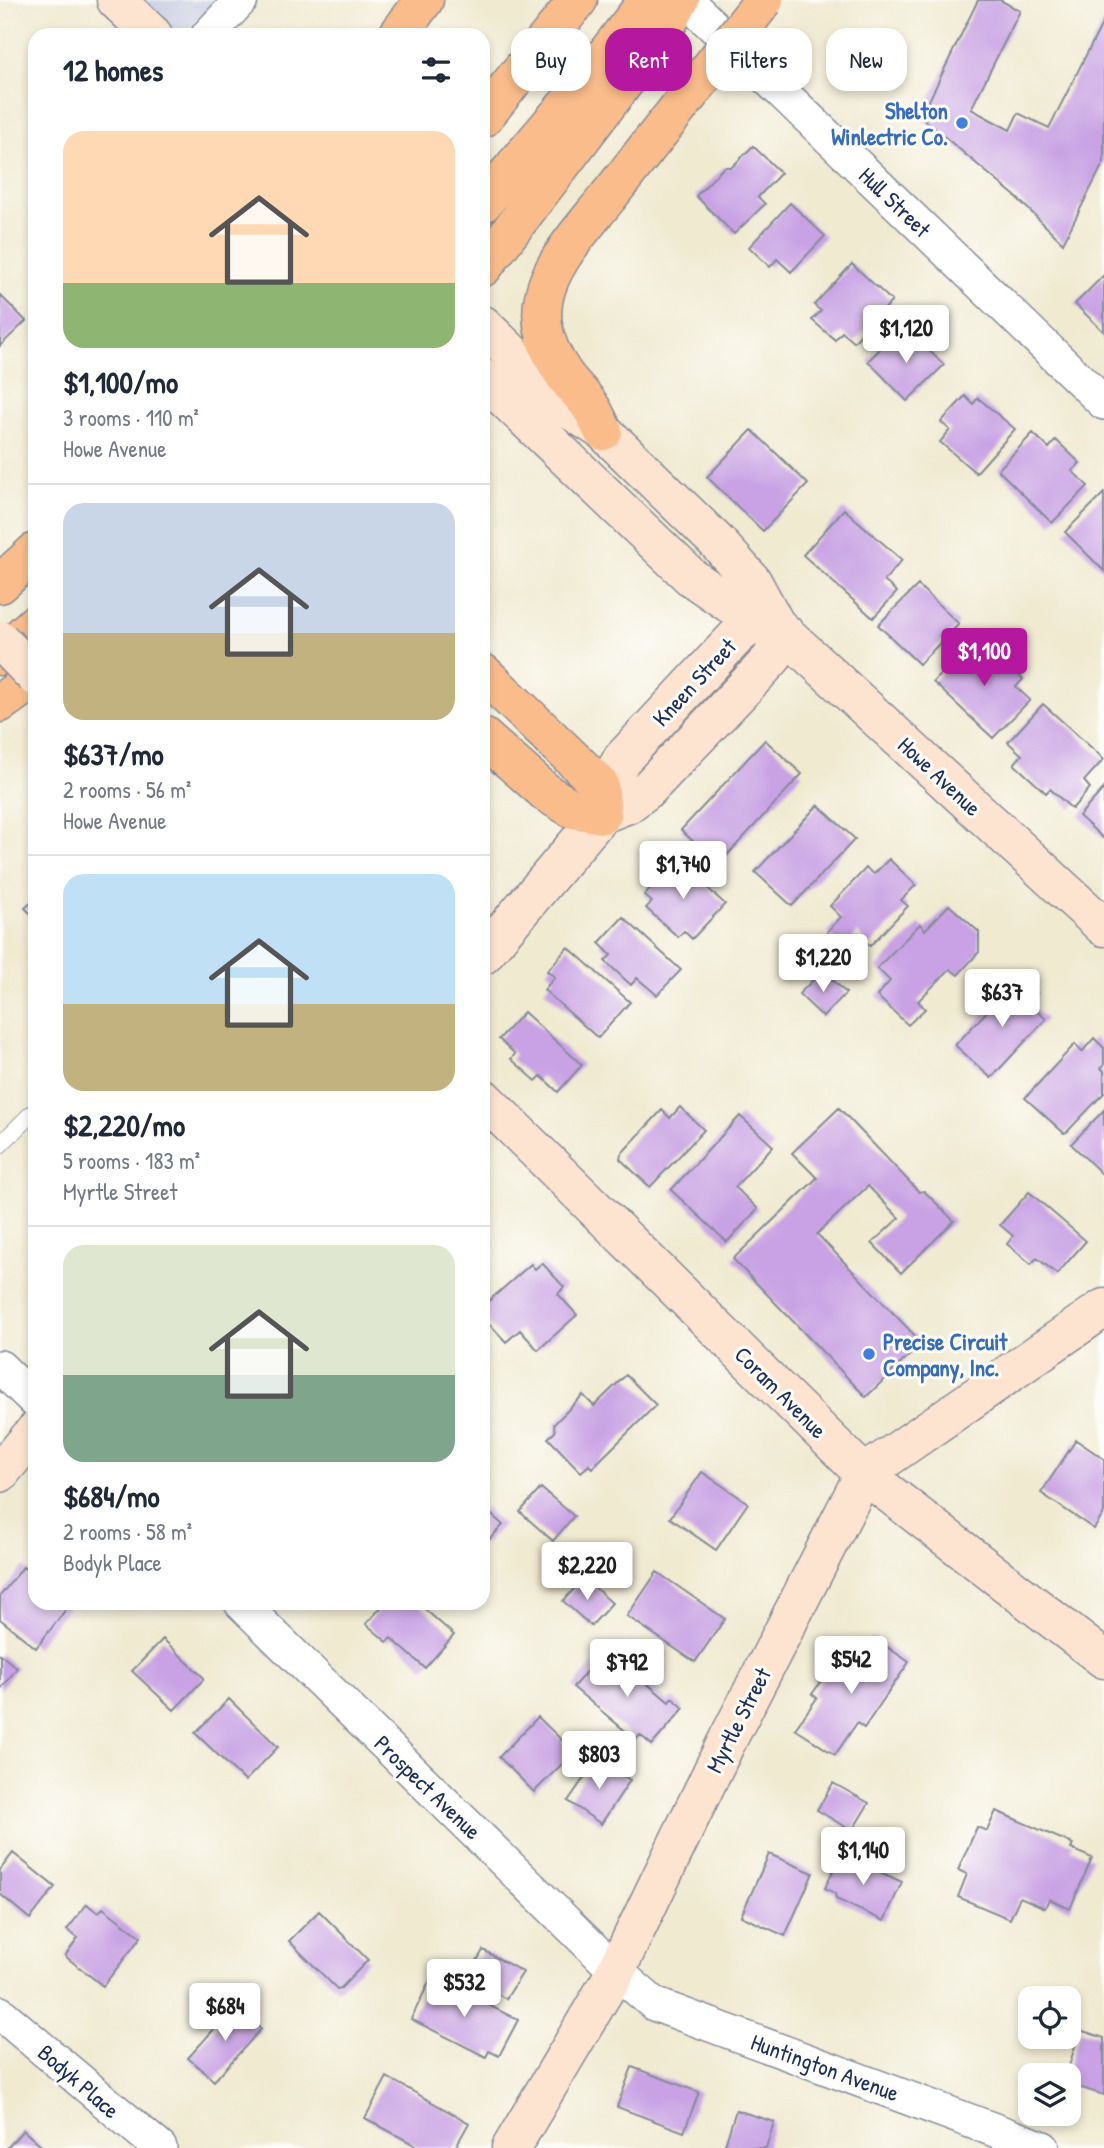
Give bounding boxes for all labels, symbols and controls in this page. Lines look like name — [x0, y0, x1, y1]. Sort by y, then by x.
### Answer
chip: Buy — [511, 28, 591, 91]
chip: Rent — [605, 28, 692, 91]
chip: Filters — [706, 28, 812, 91]
chip: New — [826, 28, 907, 91]
text: 12 homes — [63, 50, 163, 90]
icon: filters — [417, 51, 455, 89]
place label: Shelton Winlectric Co. — [831, 95, 948, 152]
marker: Shelton Winlectric Co. — [954, 115, 970, 131]
street label: Hull Street — [852, 160, 938, 245]
icon: home — [196, 177, 322, 303]
pin: $1,120 — [849, 306, 963, 365]
text: $1,120 — [879, 312, 933, 343]
text: $1,100/mo — [63, 362, 178, 402]
text: 3 rooms · 110 m² — [63, 402, 199, 433]
text: Howe Avenue — [63, 433, 166, 464]
icon: home — [196, 549, 322, 675]
pin: $1,100 — [927, 628, 1041, 688]
street label: Kneen Street — [645, 630, 744, 733]
text: $1,100 — [957, 635, 1011, 666]
street label: Howe Avenue — [892, 729, 988, 823]
text: $637/mo — [63, 734, 164, 774]
text: 2 rooms · 56 m² — [63, 774, 191, 805]
text: Howe Avenue — [63, 805, 166, 836]
pin: $1,740 — [626, 842, 740, 901]
text: $1,740 — [656, 848, 710, 879]
icon: home — [196, 920, 322, 1046]
pin: $1,220 — [766, 934, 880, 994]
text: $1,220 — [795, 941, 851, 972]
pin: $637 — [961, 970, 1043, 1029]
text: $637 — [981, 976, 1023, 1007]
text: $2,220/mo — [63, 1105, 185, 1145]
text: 5 rooms · 183 m² — [63, 1145, 200, 1176]
text: Myrtle Street — [63, 1176, 177, 1207]
icon: home — [196, 1291, 322, 1417]
place label: Precise Circuit Company, Inc. — [883, 1326, 1008, 1384]
street label: Coram Avenue — [728, 1339, 834, 1445]
marker: Precise Circuit Company, Inc. — [861, 1346, 877, 1362]
text: $684/mo — [63, 1476, 160, 1516]
text: 2 rooms · 58 m² — [63, 1516, 192, 1547]
pin: $2,220 — [530, 1542, 644, 1602]
text: Bodyk Place — [63, 1547, 162, 1578]
text: $2,220 — [558, 1549, 616, 1580]
pin: $542 — [810, 1636, 892, 1696]
pin: $792 — [586, 1640, 668, 1699]
text: $542 — [831, 1643, 871, 1674]
text: $792 — [606, 1646, 648, 1677]
street label: Myrtle Street — [698, 1661, 778, 1778]
street label: Prospect Avenue — [368, 1728, 488, 1846]
pin: $803 — [558, 1732, 640, 1791]
text: $803 — [578, 1738, 620, 1769]
pin: $1,140 — [806, 1828, 920, 1887]
text: $1,140 — [837, 1834, 889, 1865]
pin: $532 — [423, 1960, 505, 2019]
text: $532 — [443, 1966, 485, 1997]
pin: $684 — [184, 1983, 266, 2043]
map controls — [1018, 1986, 1081, 2126]
button: locate — [1018, 1986, 1081, 2049]
text: $684 — [205, 1990, 245, 2021]
street label: Huntington Avenue — [747, 2026, 903, 2108]
street label: Bodyk Place — [32, 2037, 126, 2125]
button: layers — [1018, 2063, 1081, 2126]

